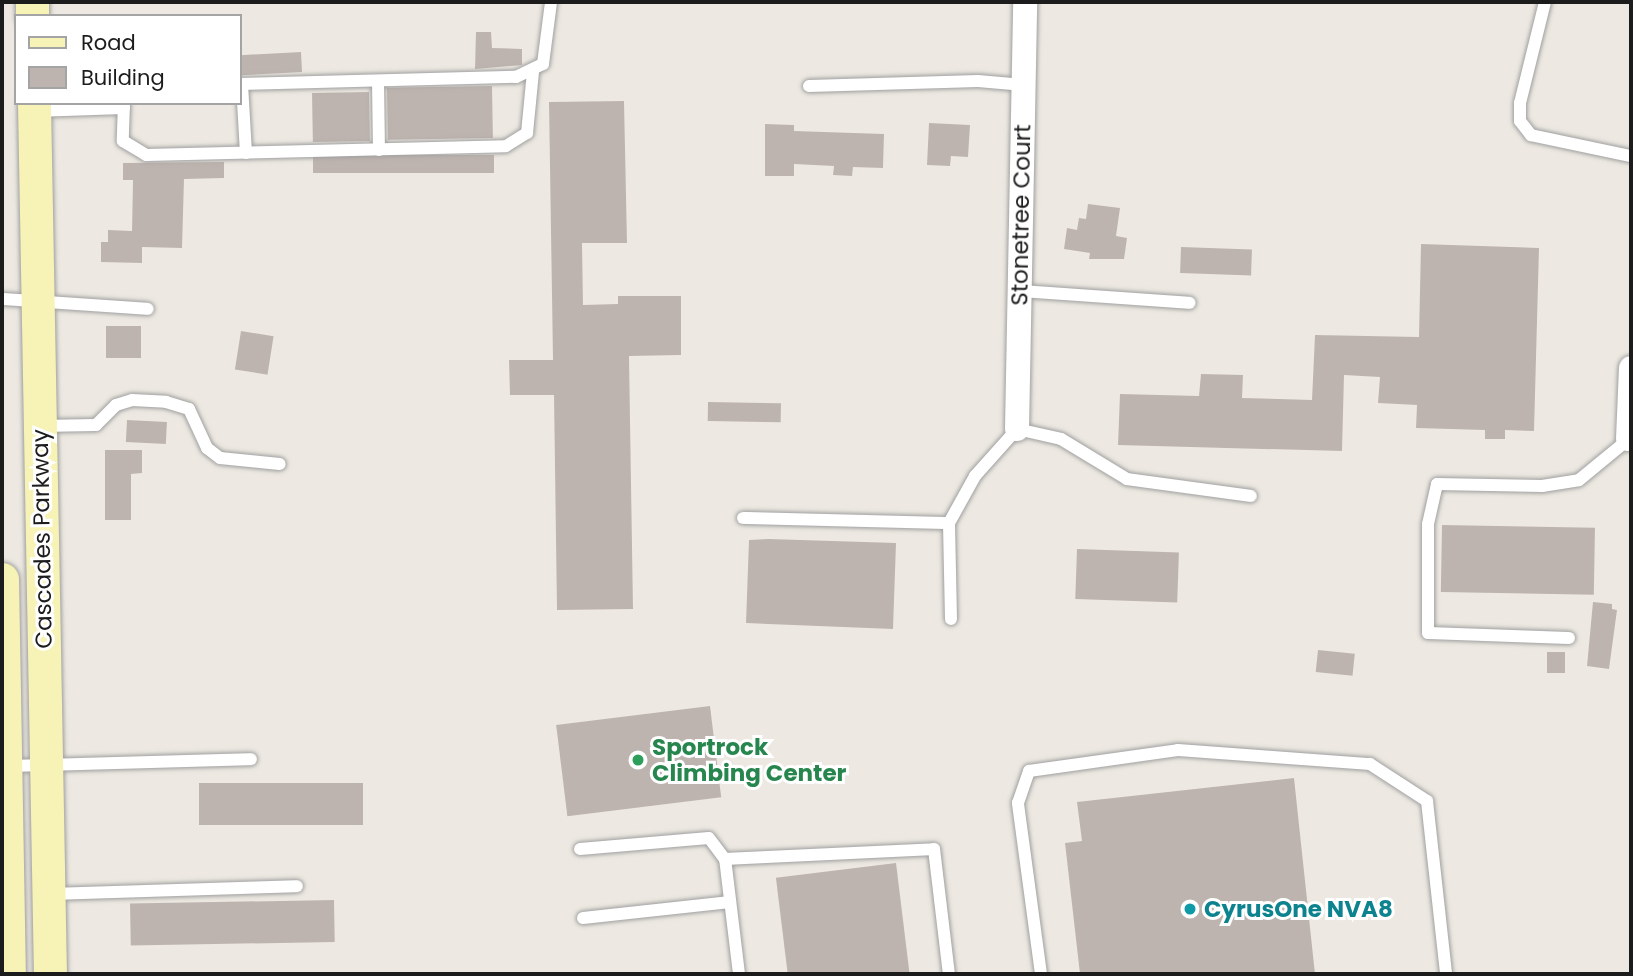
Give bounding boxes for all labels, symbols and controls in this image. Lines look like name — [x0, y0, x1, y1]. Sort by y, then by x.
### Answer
legend — [14, 14, 242, 105]
text: Road — [81, 28, 136, 57]
text: Building — [81, 63, 165, 92]
street label: Stonetree Court — [1006, 124, 1036, 306]
street label: Cascades Parkway — [26, 429, 58, 649]
place label: Sportrock Climbing Center — [652, 733, 846, 787]
marker: Sportrock Climbing Center — [630, 752, 646, 768]
place label: CyrusOne NVA8 — [1204, 895, 1393, 923]
marker: CyrusOne NVA8 — [1182, 901, 1198, 917]

